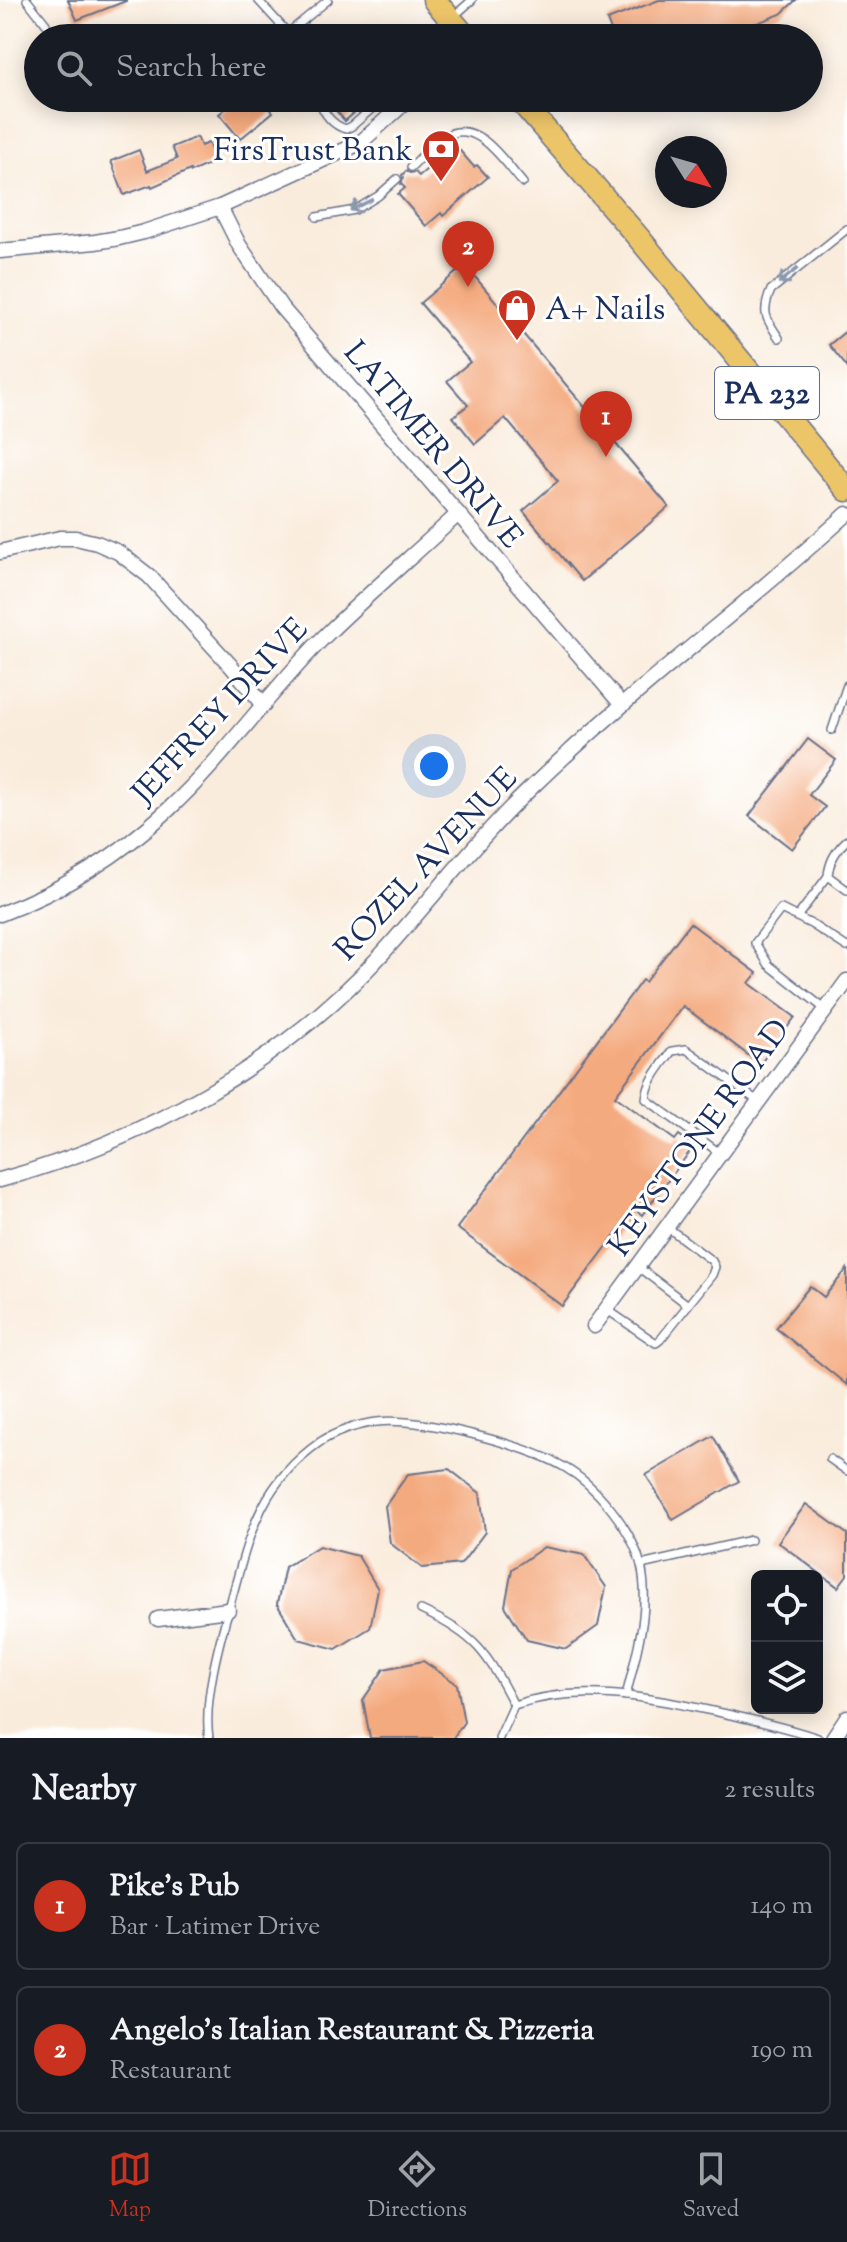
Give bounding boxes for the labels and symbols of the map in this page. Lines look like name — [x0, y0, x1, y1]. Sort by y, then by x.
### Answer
bank icon: FirsTrust Bank — [420, 128, 462, 183]
place label: FirsTrust Bank — [213, 129, 413, 175]
north arrow — [655, 136, 727, 208]
one-way arrow — [349, 198, 373, 213]
pin: 2 — [442, 221, 494, 287]
one-way arrow — [779, 267, 799, 285]
shop icon: A+ Nails — [496, 287, 538, 342]
place label: A+ Nails — [545, 288, 665, 334]
street label: LATIMER DRIVE — [331, 332, 532, 560]
road number: PA 232 — [715, 367, 819, 419]
pin: 1 — [580, 391, 632, 457]
street label: JEFFREY DRIVE — [121, 609, 320, 817]
your location — [414, 746, 454, 786]
street label: ROZEL AVENUE — [325, 758, 529, 972]
street label: KEYSTONE ROAD — [598, 1011, 802, 1267]

